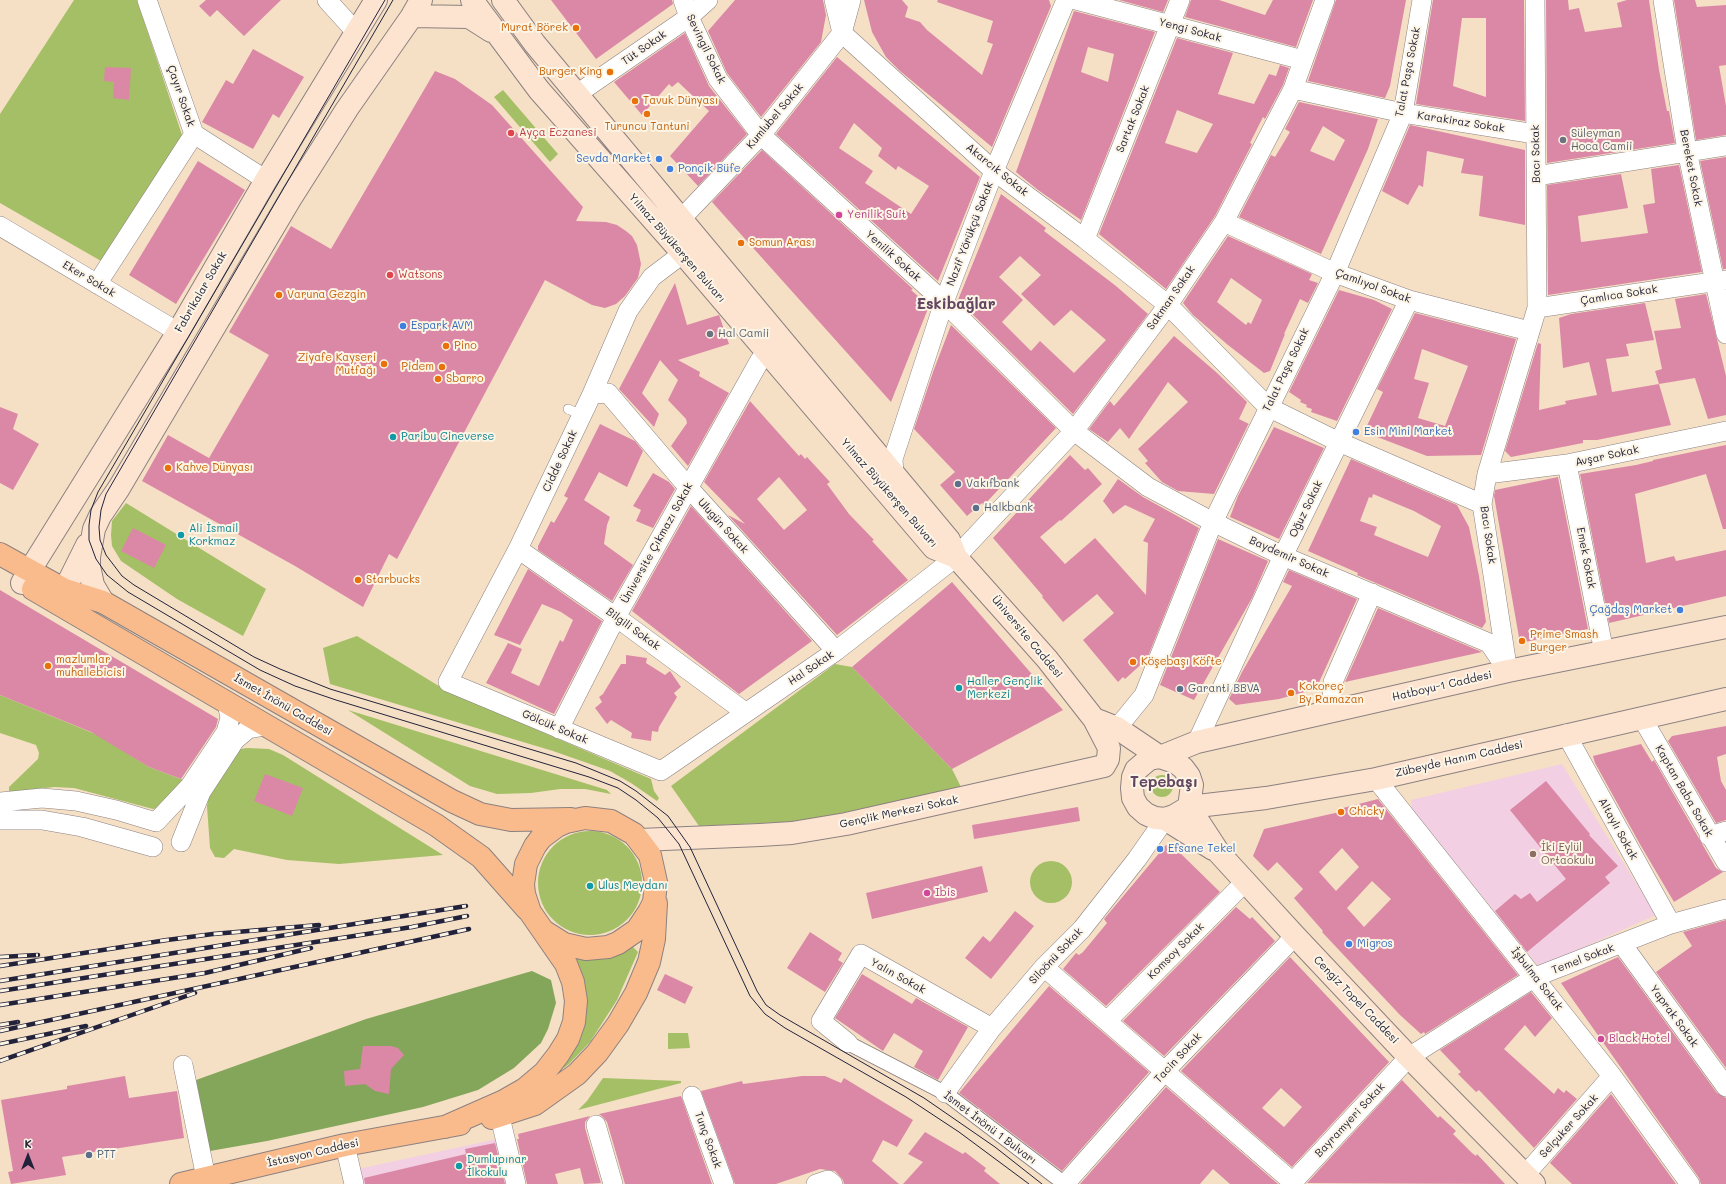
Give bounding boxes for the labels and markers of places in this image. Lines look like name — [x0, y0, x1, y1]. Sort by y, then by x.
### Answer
place label: Murat Börek — [501, 21, 568, 35]
marker: Murat Börek — [571, 23, 581, 33]
place label: Burger King — [539, 65, 602, 79]
marker: Burger King — [605, 67, 615, 77]
place label: Tavuk Dünyası — [643, 94, 718, 108]
marker: Tavuk Dünyası — [630, 96, 640, 106]
marker: Turuncu Tantuni — [642, 109, 652, 119]
place label: Turuncu Tantuni — [604, 120, 690, 134]
place label: Ayça Eczanesi — [519, 126, 597, 140]
place label: Süleyman Hoca Camii — [1571, 127, 1632, 153]
marker: Ayça Eczanesi — [506, 128, 516, 138]
marker: Süleyman Hoca Camii — [1558, 135, 1568, 145]
place label: Sevda Market — [576, 152, 651, 166]
marker: Sevda Market — [654, 154, 664, 164]
place label: Ponçik Büfe — [678, 162, 740, 176]
marker: Ponçik Büfe — [665, 164, 675, 174]
place label: Yenilik Suit — [847, 208, 906, 222]
marker: Yenilik Suit — [834, 210, 844, 220]
place label: Somun Arası — [749, 236, 815, 250]
marker: Somun Arası — [736, 238, 746, 248]
place label: Watsons — [398, 268, 443, 282]
marker: Watsons — [385, 270, 395, 280]
place label: Varuna Gezgin — [287, 288, 366, 302]
marker: Varuna Gezgin — [274, 290, 284, 300]
place label: Espark AVM — [411, 319, 473, 333]
marker: Espark AVM — [398, 321, 408, 331]
place label: Hal Camii — [718, 327, 769, 341]
marker: Hal Camii — [705, 329, 715, 339]
place label: Pino — [454, 339, 477, 353]
marker: Pino — [441, 341, 451, 351]
place label: Ziyafe Kayseri Mutfağı — [298, 351, 376, 377]
marker: Ziyafe Kayseri Mutfağı — [379, 359, 389, 369]
place label: Pidem — [401, 360, 434, 374]
marker: Pidem — [437, 362, 447, 372]
place label: Sbarro — [446, 372, 484, 386]
marker: Sbarro — [433, 374, 443, 384]
place label: Esin Mini Market — [1364, 425, 1452, 439]
marker: Esin Mini Market — [1351, 427, 1361, 437]
place label: Paribu Cineverse — [401, 430, 494, 444]
marker: Paribu Cineverse — [388, 432, 398, 442]
place label: Kahve Dünyası — [176, 461, 253, 475]
marker: Kahve Dünyası — [163, 463, 173, 473]
place label: Vakıfbank — [966, 477, 1019, 491]
marker: Vakıfbank — [953, 479, 963, 489]
place label: Halkbank — [984, 501, 1033, 515]
marker: Halkbank — [971, 503, 981, 513]
place label: Ali İsmail Korkmaz — [189, 522, 238, 548]
marker: Ali İsmail Korkmaz — [176, 530, 186, 540]
place label: Starbucks — [366, 573, 420, 587]
marker: Starbucks — [353, 575, 363, 585]
place label: Çağdaş Market — [1590, 603, 1672, 617]
marker: Çağdaş Market — [1675, 605, 1685, 615]
place label: Prime Smash Burger — [1530, 628, 1598, 654]
marker: Prime Smash Burger — [1517, 636, 1527, 646]
place label: mazlumlar muhallebicisi — [56, 653, 125, 679]
place label: Köşebaşı Köfte — [1141, 655, 1222, 669]
marker: Köşebaşı Köfte — [1128, 657, 1138, 667]
marker: mazlumlar muhallebicisi — [43, 661, 53, 671]
place label: Haller Gençlik Merkezi — [967, 675, 1043, 701]
place label: Kokoreç By Ramazan — [1299, 680, 1364, 706]
place label: Garanti BBVA — [1188, 682, 1260, 696]
marker: Haller Gençlik Merkezi — [954, 683, 964, 693]
marker: Garanti BBVA — [1175, 684, 1185, 694]
marker: Kokoreç By Ramazan — [1286, 688, 1296, 698]
place label: Chicky — [1349, 805, 1384, 819]
marker: Chicky — [1336, 807, 1346, 817]
place label: İki Eylül Ortaokulu — [1541, 841, 1594, 867]
place label: Efsane Tekel — [1168, 842, 1236, 856]
marker: Efsane Tekel — [1155, 844, 1165, 854]
marker: İki Eylül Ortaokulu — [1528, 849, 1538, 859]
place label: Ulus Meydanı — [598, 879, 668, 893]
marker: Ulus Meydanı — [585, 881, 595, 891]
place label: Ibis — [935, 886, 956, 900]
marker: Ibis — [922, 888, 932, 898]
place label: Migros — [1357, 937, 1393, 951]
marker: Migros — [1344, 939, 1354, 949]
place label: Black Hotel — [1609, 1032, 1670, 1046]
marker: Black Hotel — [1596, 1034, 1606, 1044]
place label: PTT — [97, 1148, 116, 1162]
marker: PTT — [84, 1150, 94, 1160]
place label: Dumlupınar İlkokulu — [467, 1153, 527, 1179]
marker: Dumlupınar İlkokulu — [454, 1161, 464, 1171]

